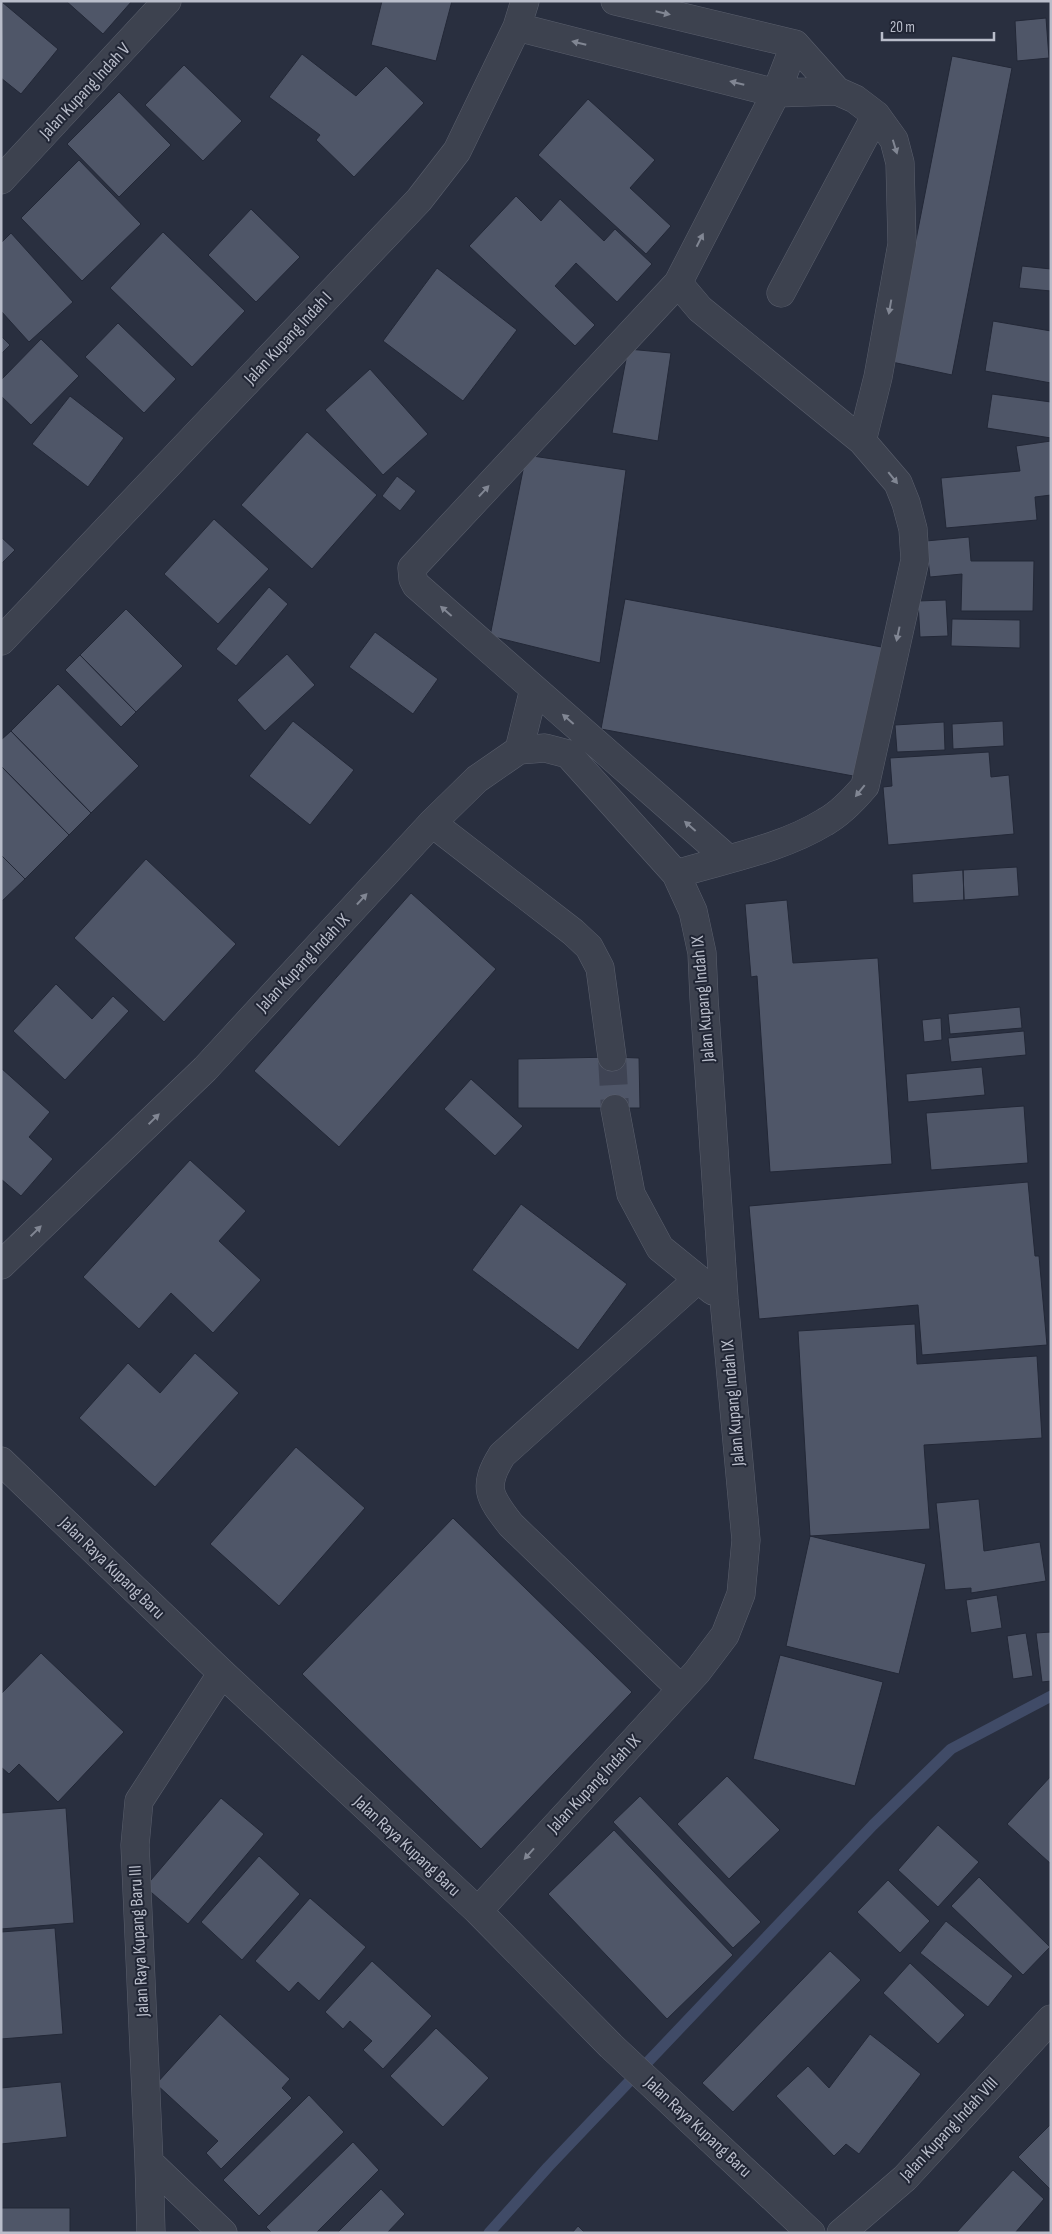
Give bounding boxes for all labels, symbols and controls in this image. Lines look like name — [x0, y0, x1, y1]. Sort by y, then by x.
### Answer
one-way arrow — [655, 9, 670, 17]
scale bar — [882, 10, 994, 42]
text: 20 m — [890, 18, 915, 37]
street label: Jalan Kupang Indah V — [35, 39, 135, 144]
one-way arrow — [572, 39, 587, 47]
one-way arrow — [729, 79, 744, 87]
one-way arrow — [892, 139, 900, 154]
one-way arrow — [696, 233, 704, 247]
street label: Jalan Kupang Indah I — [239, 287, 336, 389]
one-way arrow — [885, 300, 893, 316]
one-way arrow — [888, 471, 899, 484]
one-way arrow — [478, 486, 490, 498]
one-way arrow — [441, 605, 453, 617]
one-way arrow — [894, 627, 902, 642]
one-way arrow — [562, 713, 575, 724]
one-way arrow — [855, 784, 866, 797]
one-way arrow — [684, 821, 696, 832]
one-way arrow — [356, 893, 368, 905]
street label: Jalan Kupang Indah IX — [251, 909, 354, 1017]
street label: Jalan Kupang Indah IX — [687, 935, 719, 1064]
one-way arrow — [148, 1113, 160, 1125]
one-way arrow — [30, 1225, 42, 1237]
street label: Jalan Kupang Indah IX — [717, 1339, 749, 1468]
street label: Jalan Raya Kupang Baru — [54, 1512, 169, 1624]
street label: Jalan Kupang Indah IX — [542, 1730, 645, 1838]
street label: Jalan Raya Kupang Baru — [349, 1791, 465, 1901]
one-way arrow — [524, 1848, 535, 1861]
street label: Jalan Raya Kupang Baru III — [125, 1865, 154, 2018]
street label: Jalan Raya Kupang Baru — [640, 2072, 756, 2182]
street label: Jalan Kupang Indah VIII — [895, 2073, 1003, 2186]

